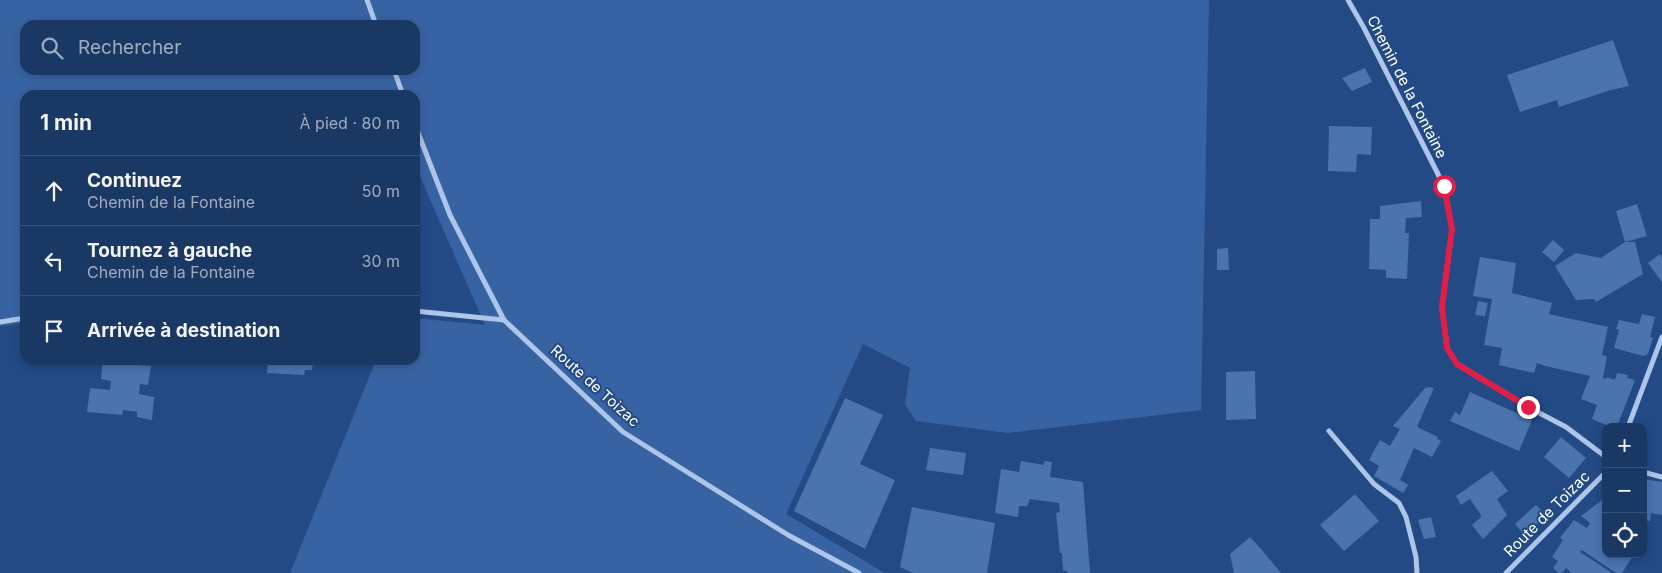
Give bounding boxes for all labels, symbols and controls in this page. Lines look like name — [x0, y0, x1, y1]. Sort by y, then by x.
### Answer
street label: Chemin de la Fontaine — [1363, 12, 1452, 161]
search box — [20, 20, 420, 75]
icon: search — [38, 34, 66, 62]
text: Rechercher — [78, 36, 181, 59]
text: 1 min — [40, 110, 92, 135]
text: À pied · 80 m — [300, 113, 400, 133]
text: Continuez — [87, 169, 182, 192]
route start — [1433, 175, 1456, 198]
icon: ahead — [40, 177, 68, 205]
text: 50 m — [362, 181, 400, 201]
text: Chemin de la Fontaine — [87, 192, 255, 212]
text: Tournez à gauche — [87, 239, 252, 262]
icon: left — [40, 247, 68, 275]
text: 30 m — [362, 251, 400, 271]
text: Chemin de la Fontaine — [87, 262, 255, 282]
icon: arrive — [40, 317, 68, 345]
text: Arrivée à destination — [87, 319, 280, 342]
street label: Route de Toizac — [547, 341, 644, 431]
route end — [1517, 396, 1540, 419]
map controls — [1602, 423, 1647, 558]
button: + — [1602, 423, 1647, 468]
street label: Route de Toizac — [1500, 467, 1594, 561]
button: − — [1602, 468, 1647, 513]
button: locate — [1602, 513, 1647, 558]

